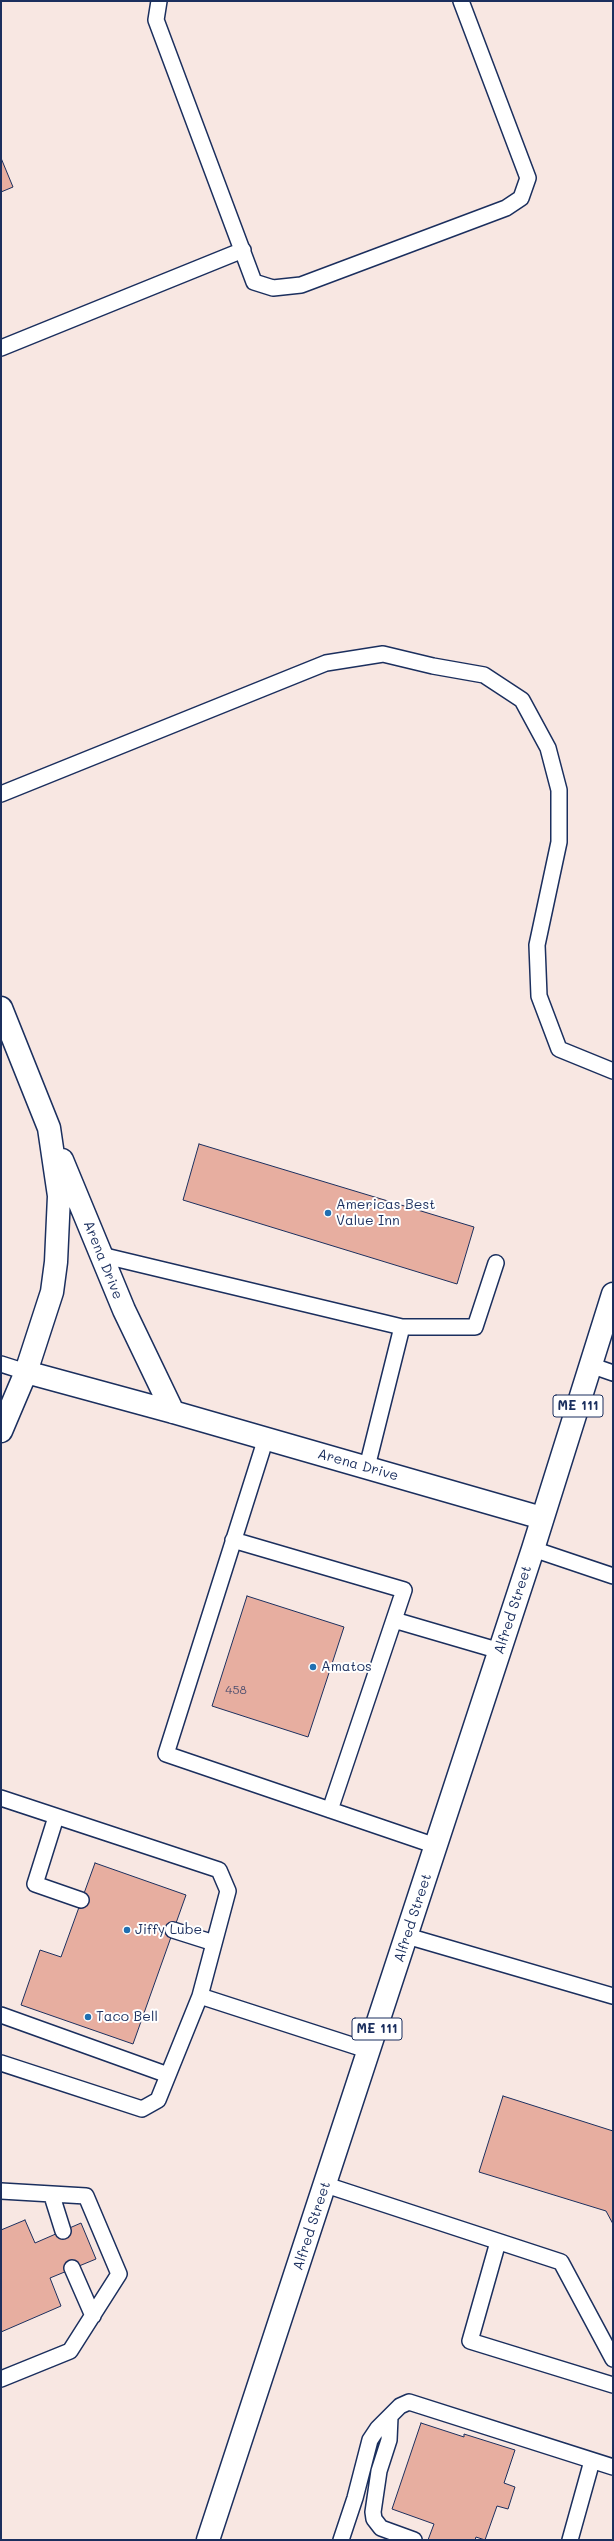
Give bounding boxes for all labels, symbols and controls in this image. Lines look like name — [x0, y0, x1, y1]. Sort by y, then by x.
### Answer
place label: Americas Best Value Inn — [336, 1197, 435, 1230]
marker: Americas Best Value Inn — [323, 1208, 333, 1218]
street label: Arena Drive — [80, 1218, 126, 1302]
road number: ME 111 — [553, 1395, 603, 1417]
street label: Arena Drive — [316, 1445, 400, 1485]
street label: Alfred Street — [491, 1564, 535, 1656]
place label: Amatos — [321, 1659, 372, 1675]
marker: Amatos — [308, 1662, 318, 1672]
house number: 458 — [225, 1683, 247, 1697]
street label: Alfred Street — [391, 1872, 435, 1964]
place label: Jiffy Lube — [135, 1922, 202, 1938]
marker: Jiffy Lube — [122, 1925, 132, 1935]
place label: Taco Bell — [96, 2009, 158, 2025]
marker: Taco Bell — [83, 2012, 93, 2022]
road number: ME 111 — [352, 2018, 402, 2040]
street label: Alfred Street — [290, 2180, 334, 2272]

